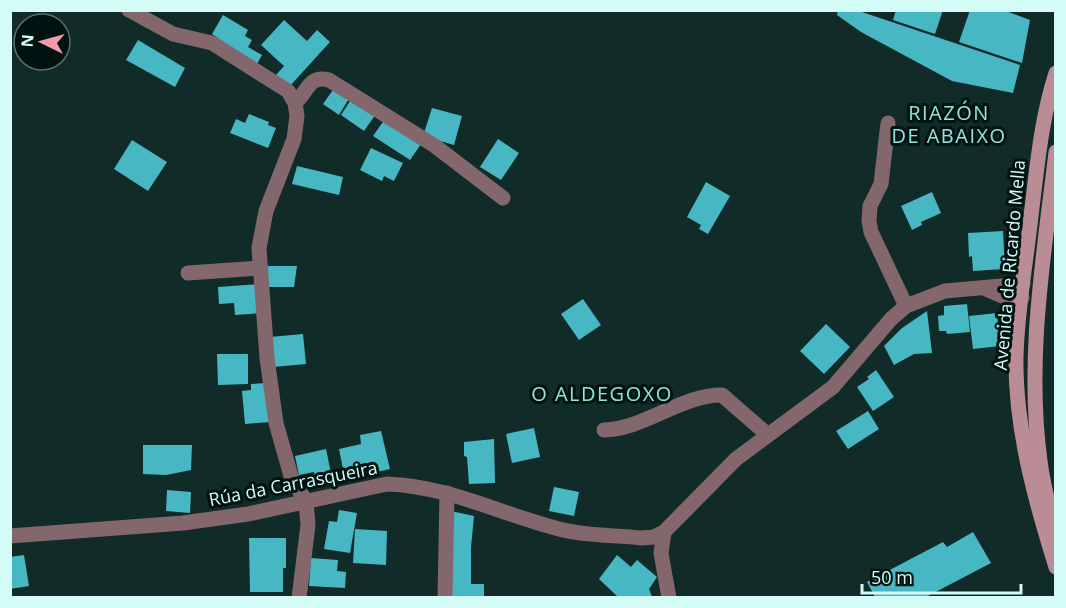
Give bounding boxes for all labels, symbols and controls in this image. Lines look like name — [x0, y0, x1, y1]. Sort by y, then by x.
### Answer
north arrow — [12, 12, 72, 72]
text: N — [16, 33, 39, 48]
district label: RIAZÓN DE ABAIXO — [891, 99, 1007, 149]
street label: Avenida de Ricardo Mella — [988, 159, 1030, 371]
district label: O ALDEGOXO — [531, 380, 673, 407]
street label: Rúa da Carrasqueira — [207, 455, 379, 511]
scale bar — [862, 557, 1021, 595]
text: 50 m — [871, 565, 913, 589]

